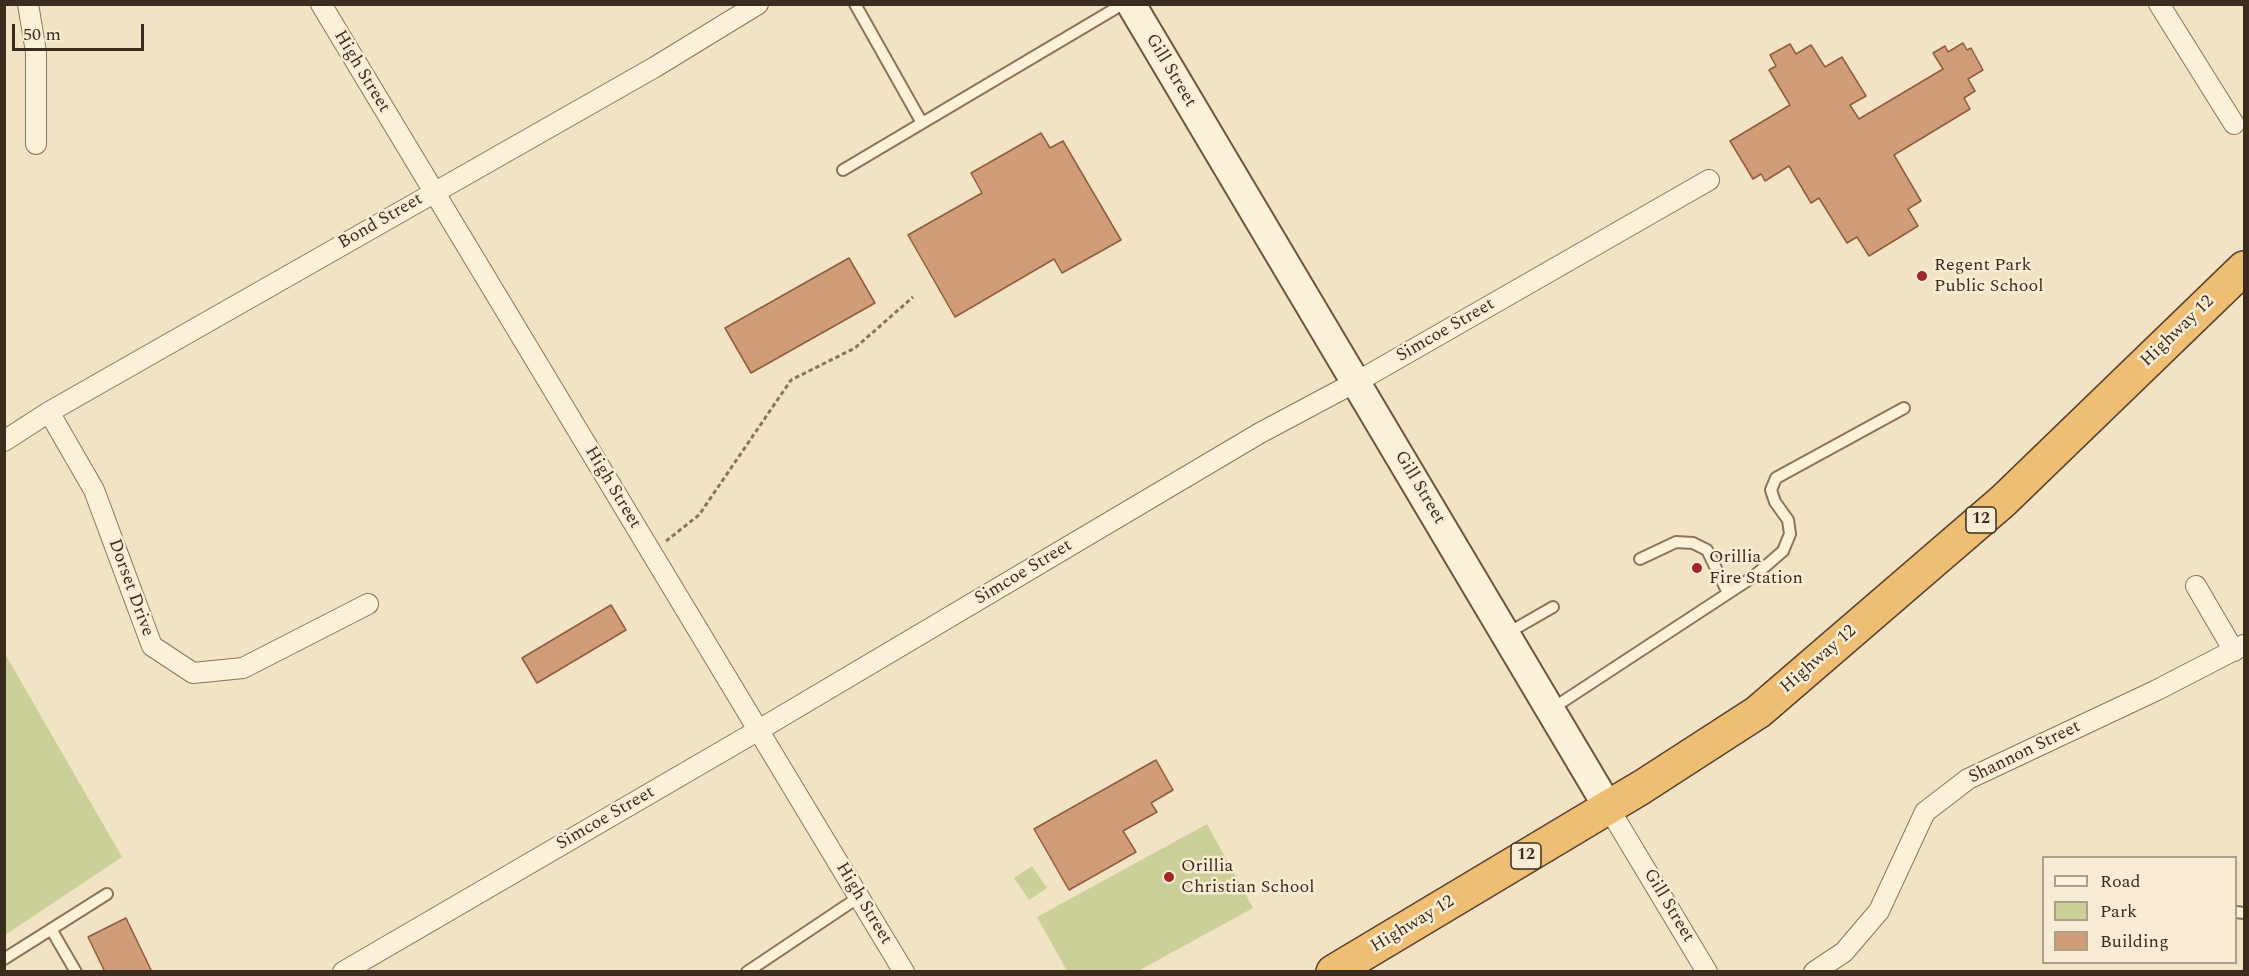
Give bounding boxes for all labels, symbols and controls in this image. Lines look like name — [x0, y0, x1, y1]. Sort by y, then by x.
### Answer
scale bar — [15, 12, 147, 50]
text: 50 m — [23, 21, 61, 48]
street label: High Street — [328, 27, 394, 117]
street label: Gill Street — [1140, 30, 1200, 112]
street label: Bond Street — [335, 189, 427, 255]
place label: Regent Park Public School — [1934, 255, 2044, 298]
marker: Regent Park Public School — [1915, 269, 1929, 283]
street label: Highway 12 — [2137, 292, 2219, 372]
street label: Simcoe Street — [1393, 294, 1499, 368]
street label: High Street — [579, 443, 645, 533]
street label: Gill Street — [1389, 447, 1449, 529]
road number: 12 — [1966, 507, 1996, 533]
street label: Dorset Drive — [102, 536, 158, 640]
street label: Simcoe Street — [971, 536, 1077, 610]
place label: Orillia Fire Station — [1709, 547, 1803, 590]
marker: Orillia Fire Station — [1690, 561, 1704, 575]
street label: Highway 12 — [1777, 621, 1861, 699]
street label: Shannon Street — [1966, 717, 2084, 789]
street label: Simcoe Street — [553, 782, 659, 856]
road number: 12 — [1511, 843, 1541, 869]
place label: Orillia Christian School — [1181, 856, 1315, 898]
legend — [2042, 856, 2237, 964]
street label: High Street — [830, 859, 896, 949]
street label: Gill Street — [1638, 865, 1698, 947]
text: Road — [2100, 868, 2141, 895]
marker: Orillia Christian School — [1162, 870, 1176, 884]
street label: Highway 12 — [1367, 892, 1459, 958]
text: Park — [2100, 898, 2137, 925]
text: Building — [2100, 928, 2169, 955]

